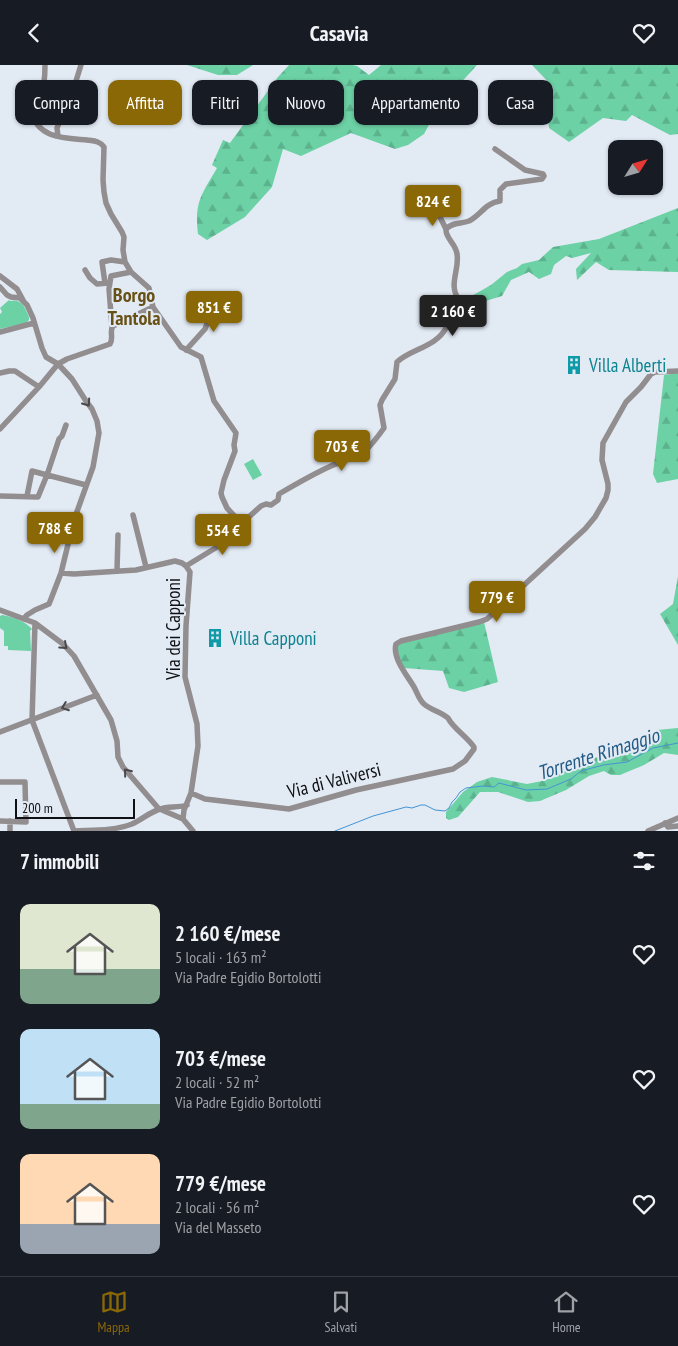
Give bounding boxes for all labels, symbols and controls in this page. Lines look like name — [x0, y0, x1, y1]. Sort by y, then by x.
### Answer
icon: back — [20, 19, 48, 47]
text: Casavia — [310, 19, 368, 47]
icon: heart — [630, 19, 658, 47]
chip: Compra — [15, 80, 98, 125]
chip: Affitta — [108, 80, 182, 125]
chip: Filtri — [192, 80, 258, 125]
chip: Nuovo — [268, 80, 344, 125]
chip: Appartamento — [354, 80, 478, 125]
chip: Casa — [488, 80, 553, 125]
north arrow — [608, 140, 662, 195]
map controls — [608, 140, 663, 195]
pin: 824 € — [398, 185, 468, 227]
text: 824 € — [416, 191, 450, 211]
district label: Borgo Tantola — [108, 282, 160, 331]
pin: 851 € — [179, 291, 249, 333]
pin: 2 160 € — [407, 295, 499, 337]
text: 851 € — [197, 297, 231, 317]
text: 2 160 € — [431, 301, 475, 321]
place label: Villa Alberti — [588, 353, 666, 377]
building icon: Villa Alberti — [563, 354, 585, 376]
one-way arrow — [81, 397, 90, 407]
pin: 703 € — [307, 429, 377, 472]
text: 703 € — [325, 436, 359, 456]
pin: 788 € — [20, 511, 90, 554]
pin: 554 € — [188, 513, 258, 556]
text: 788 € — [38, 518, 72, 538]
text: 554 € — [206, 520, 240, 540]
street label: Via dei Capponi — [161, 578, 185, 681]
pin: 779 € — [462, 581, 532, 623]
text: 779 € — [480, 587, 514, 607]
place label: Villa Capponi — [229, 626, 317, 650]
building icon: Villa Capponi — [204, 627, 226, 649]
one-way arrow — [58, 640, 67, 649]
one-way arrow — [61, 701, 70, 711]
water label: Torrente Rimaggio — [534, 722, 663, 786]
street label: Via di Valiversi — [284, 757, 383, 803]
one-way arrow — [125, 769, 133, 778]
scale bar — [15, 796, 135, 819]
text: 200 m — [22, 799, 53, 817]
icon: filters — [630, 847, 658, 875]
text: 7 immobili — [20, 848, 99, 875]
text: 2 160 €/mese — [175, 920, 280, 947]
icon: home — [60, 924, 120, 984]
icon: heart — [630, 940, 658, 968]
text: 5 locali · 163 m² — [175, 947, 266, 967]
text: Via Padre Egidio Bortolotti — [175, 967, 321, 987]
text: 703 €/mese — [175, 1045, 266, 1072]
icon: home — [60, 1049, 120, 1109]
icon: heart — [630, 1065, 658, 1093]
text: 2 locali · 52 m² — [175, 1072, 259, 1092]
text: Via Padre Egidio Bortolotti — [175, 1092, 321, 1112]
text: 779 €/mese — [175, 1170, 266, 1197]
icon: home — [60, 1174, 120, 1234]
icon: heart — [630, 1190, 658, 1218]
text: 2 locali · 56 m² — [175, 1197, 259, 1217]
text: Via del Masseto — [175, 1217, 262, 1237]
tab: Mappa — [97, 1288, 130, 1336]
tab: Salvati — [325, 1288, 357, 1336]
tab: Home — [552, 1288, 581, 1336]

